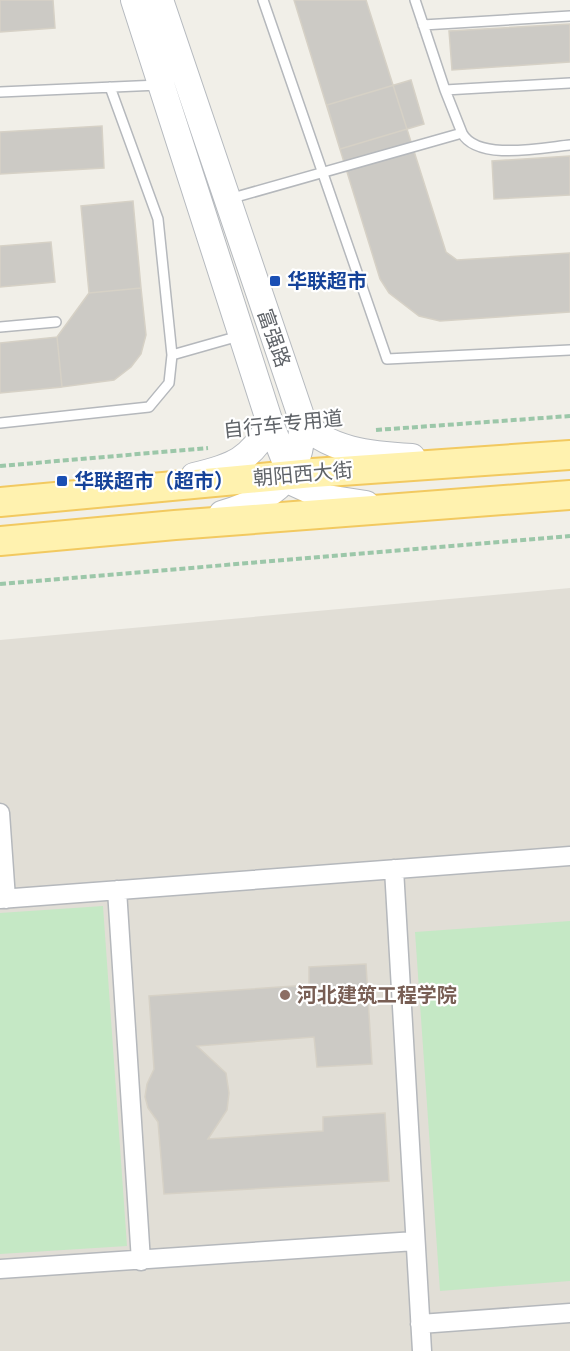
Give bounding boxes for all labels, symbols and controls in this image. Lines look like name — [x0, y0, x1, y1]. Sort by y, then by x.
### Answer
place label: 华联超市 — [287, 270, 367, 292]
marker: 华联超市 — [268, 274, 282, 288]
street label: 富强路 — [254, 306, 294, 370]
street label: 自行车专用道 — [222, 407, 344, 441]
street label: 朝阳西大街 — [252, 459, 354, 489]
place label: 华联超市（超市） — [74, 470, 234, 492]
marker: 华联超市（超市） — [55, 474, 69, 488]
place label: 河北建筑工程学院 — [297, 984, 457, 1006]
marker: 河北建筑工程学院 — [278, 988, 292, 1002]

